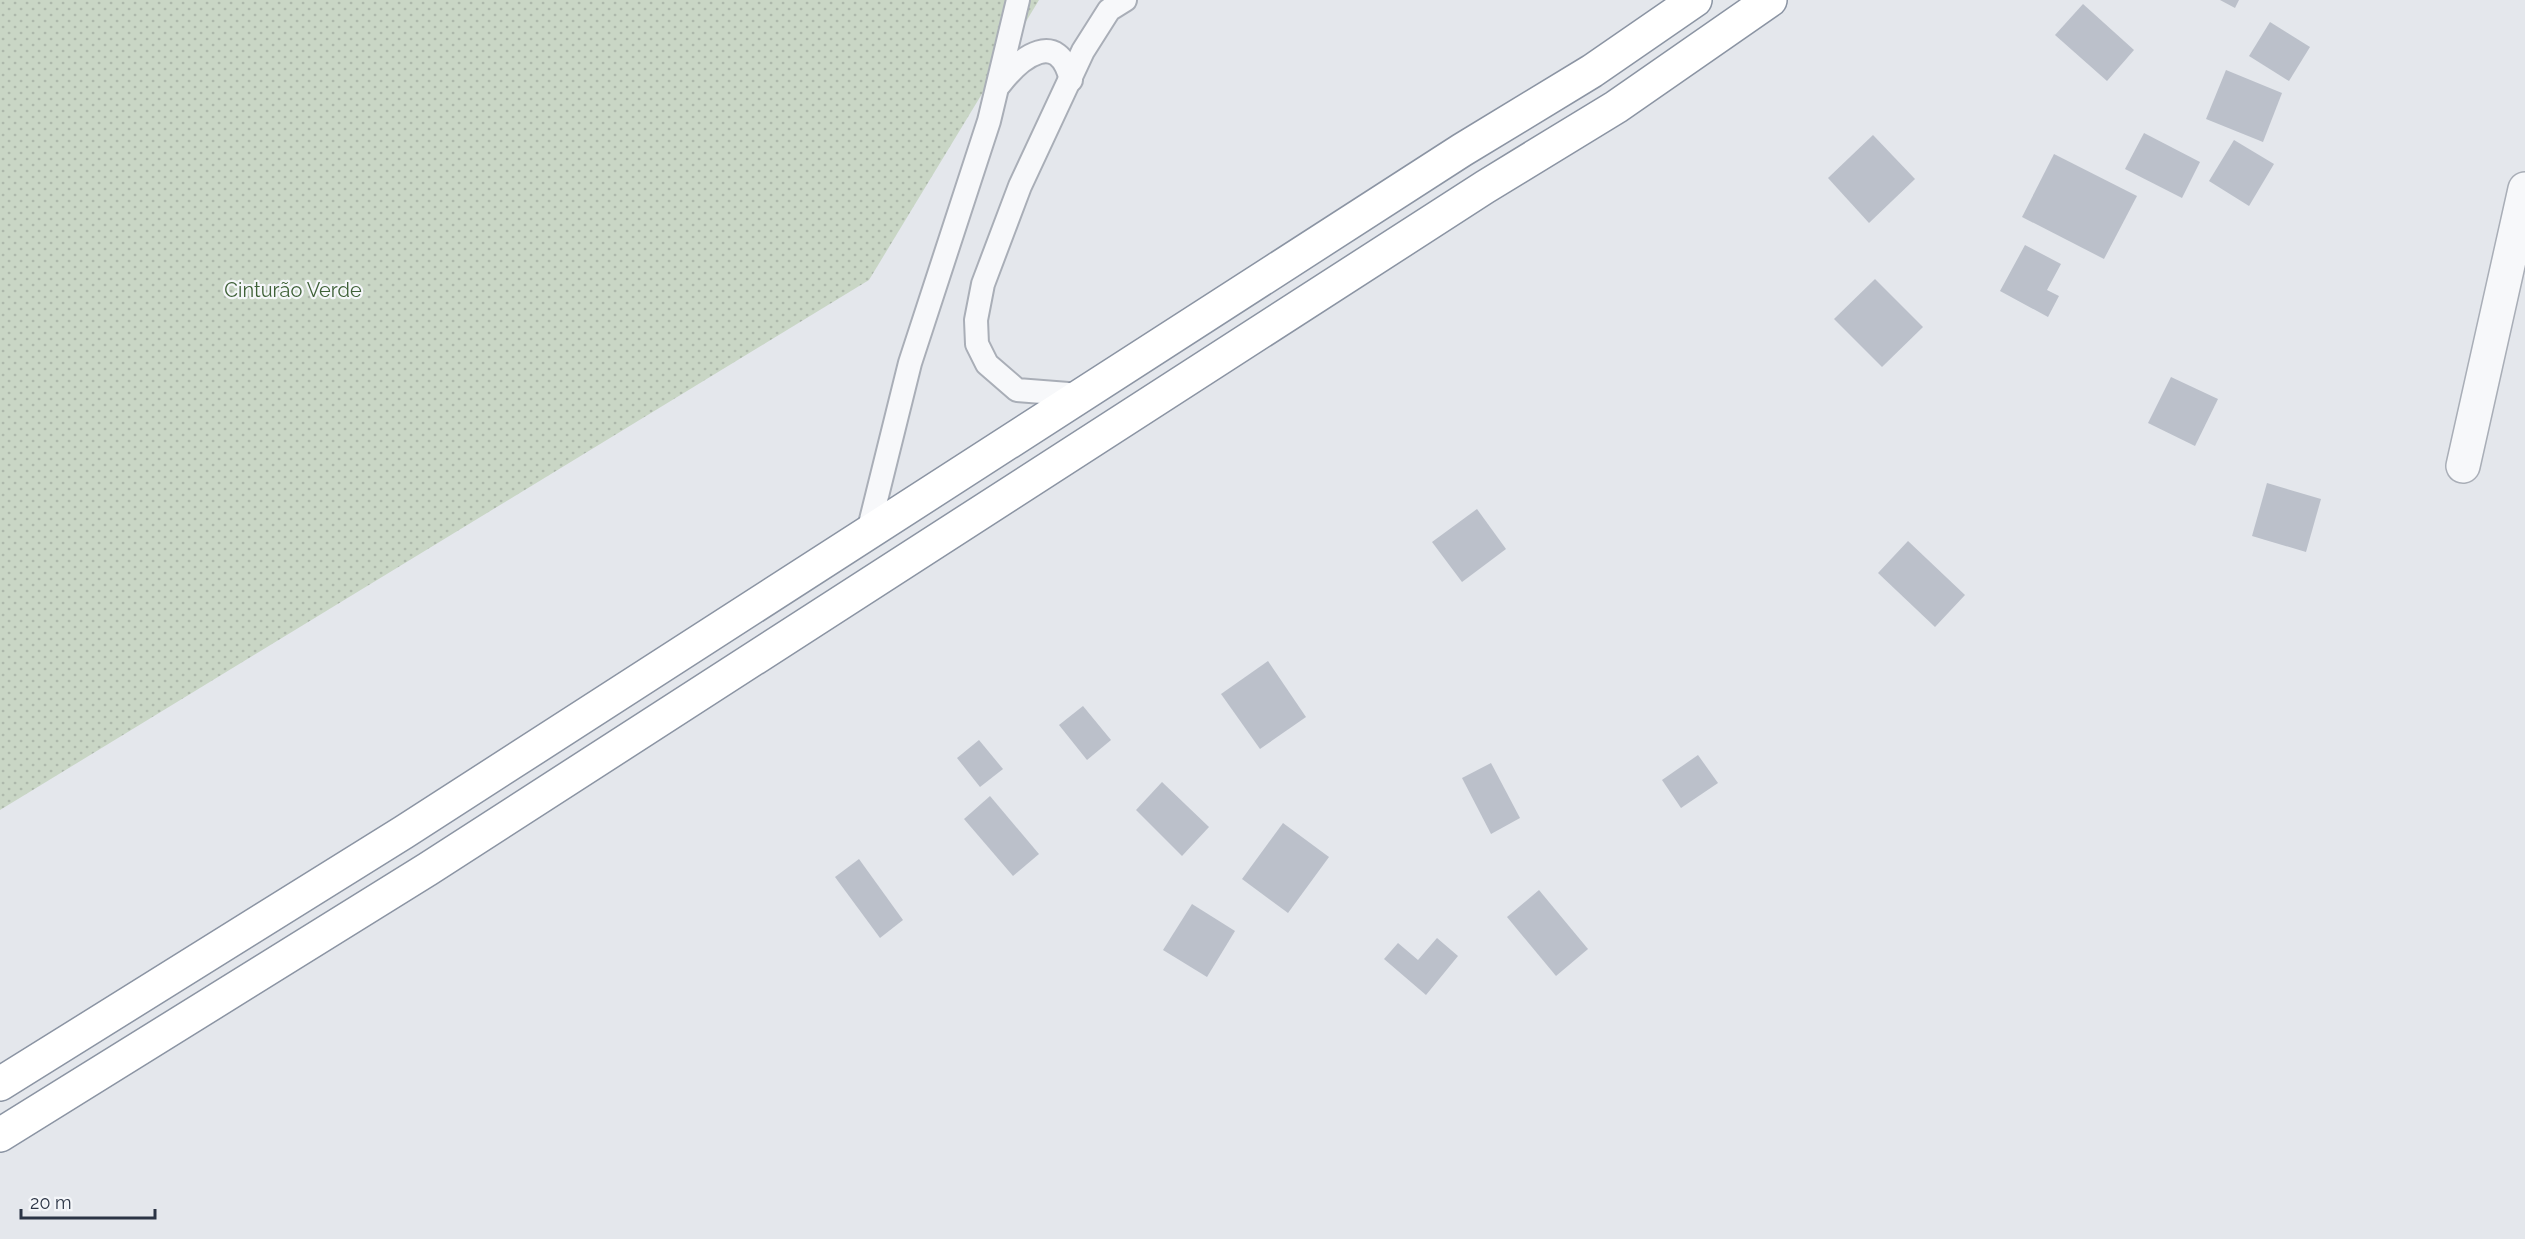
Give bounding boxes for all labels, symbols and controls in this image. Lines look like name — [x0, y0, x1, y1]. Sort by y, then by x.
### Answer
park label: Cinturão Verde — [224, 278, 362, 302]
scale bar — [21, 1182, 154, 1220]
text: 20 m — [30, 1192, 72, 1213]

